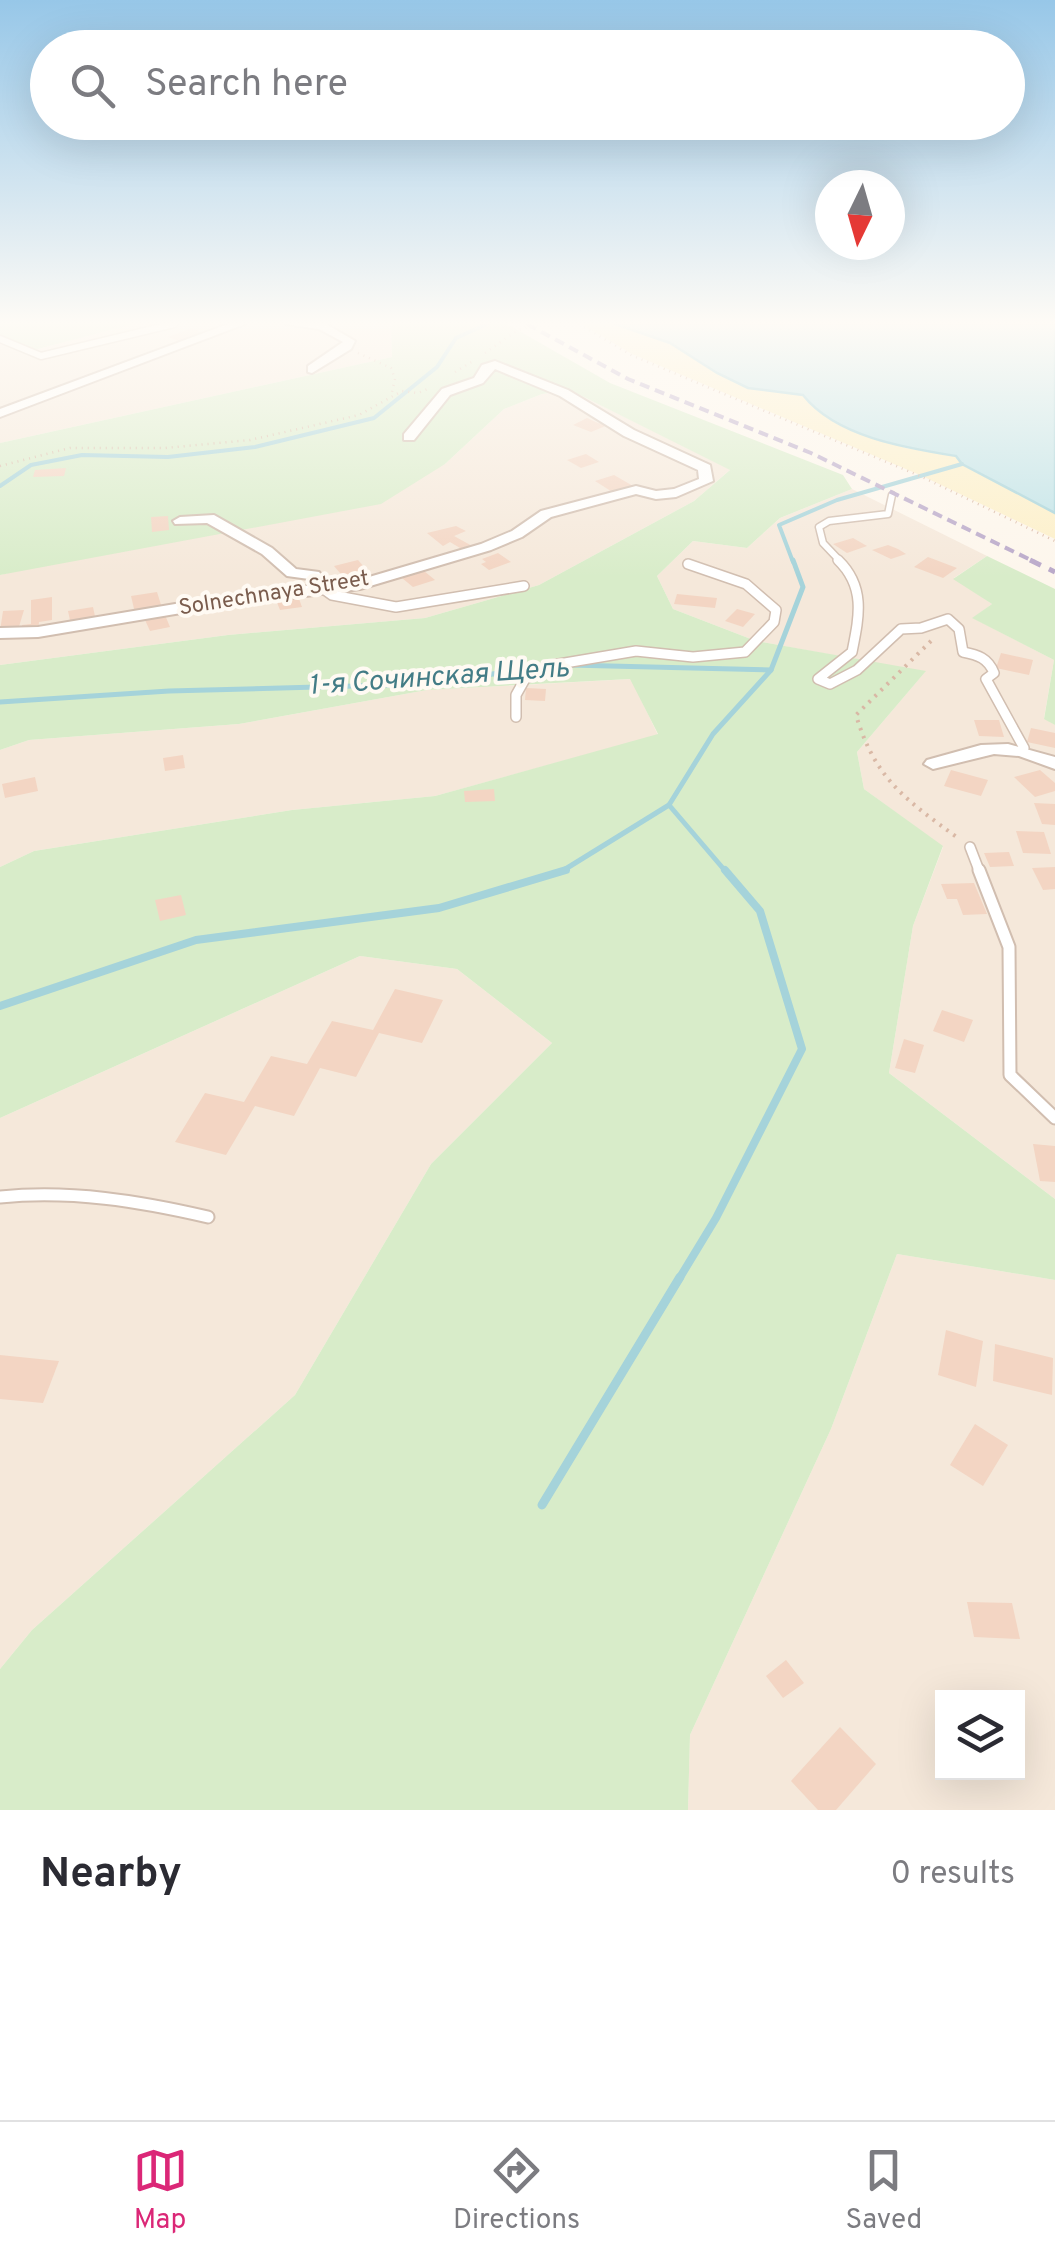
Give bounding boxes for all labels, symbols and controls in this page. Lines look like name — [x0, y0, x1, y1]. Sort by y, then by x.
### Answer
search box — [30, 30, 1025, 140]
icon: search — [65, 58, 120, 113]
text: Search here — [145, 61, 348, 110]
north arrow — [815, 170, 905, 260]
street label: Solnechnaya Street — [177, 566, 371, 622]
water label: 1-я Сочинская Щель — [307, 651, 571, 705]
map controls — [935, 1690, 1025, 1780]
button: layers — [935, 1690, 1025, 1780]
text: Nearby — [40, 1849, 182, 1902]
text: 0 results — [890, 1855, 1015, 1895]
tab: Map — [133, 2143, 188, 2239]
tab: Directions — [453, 2143, 580, 2239]
tab: Saved — [845, 2143, 922, 2239]

